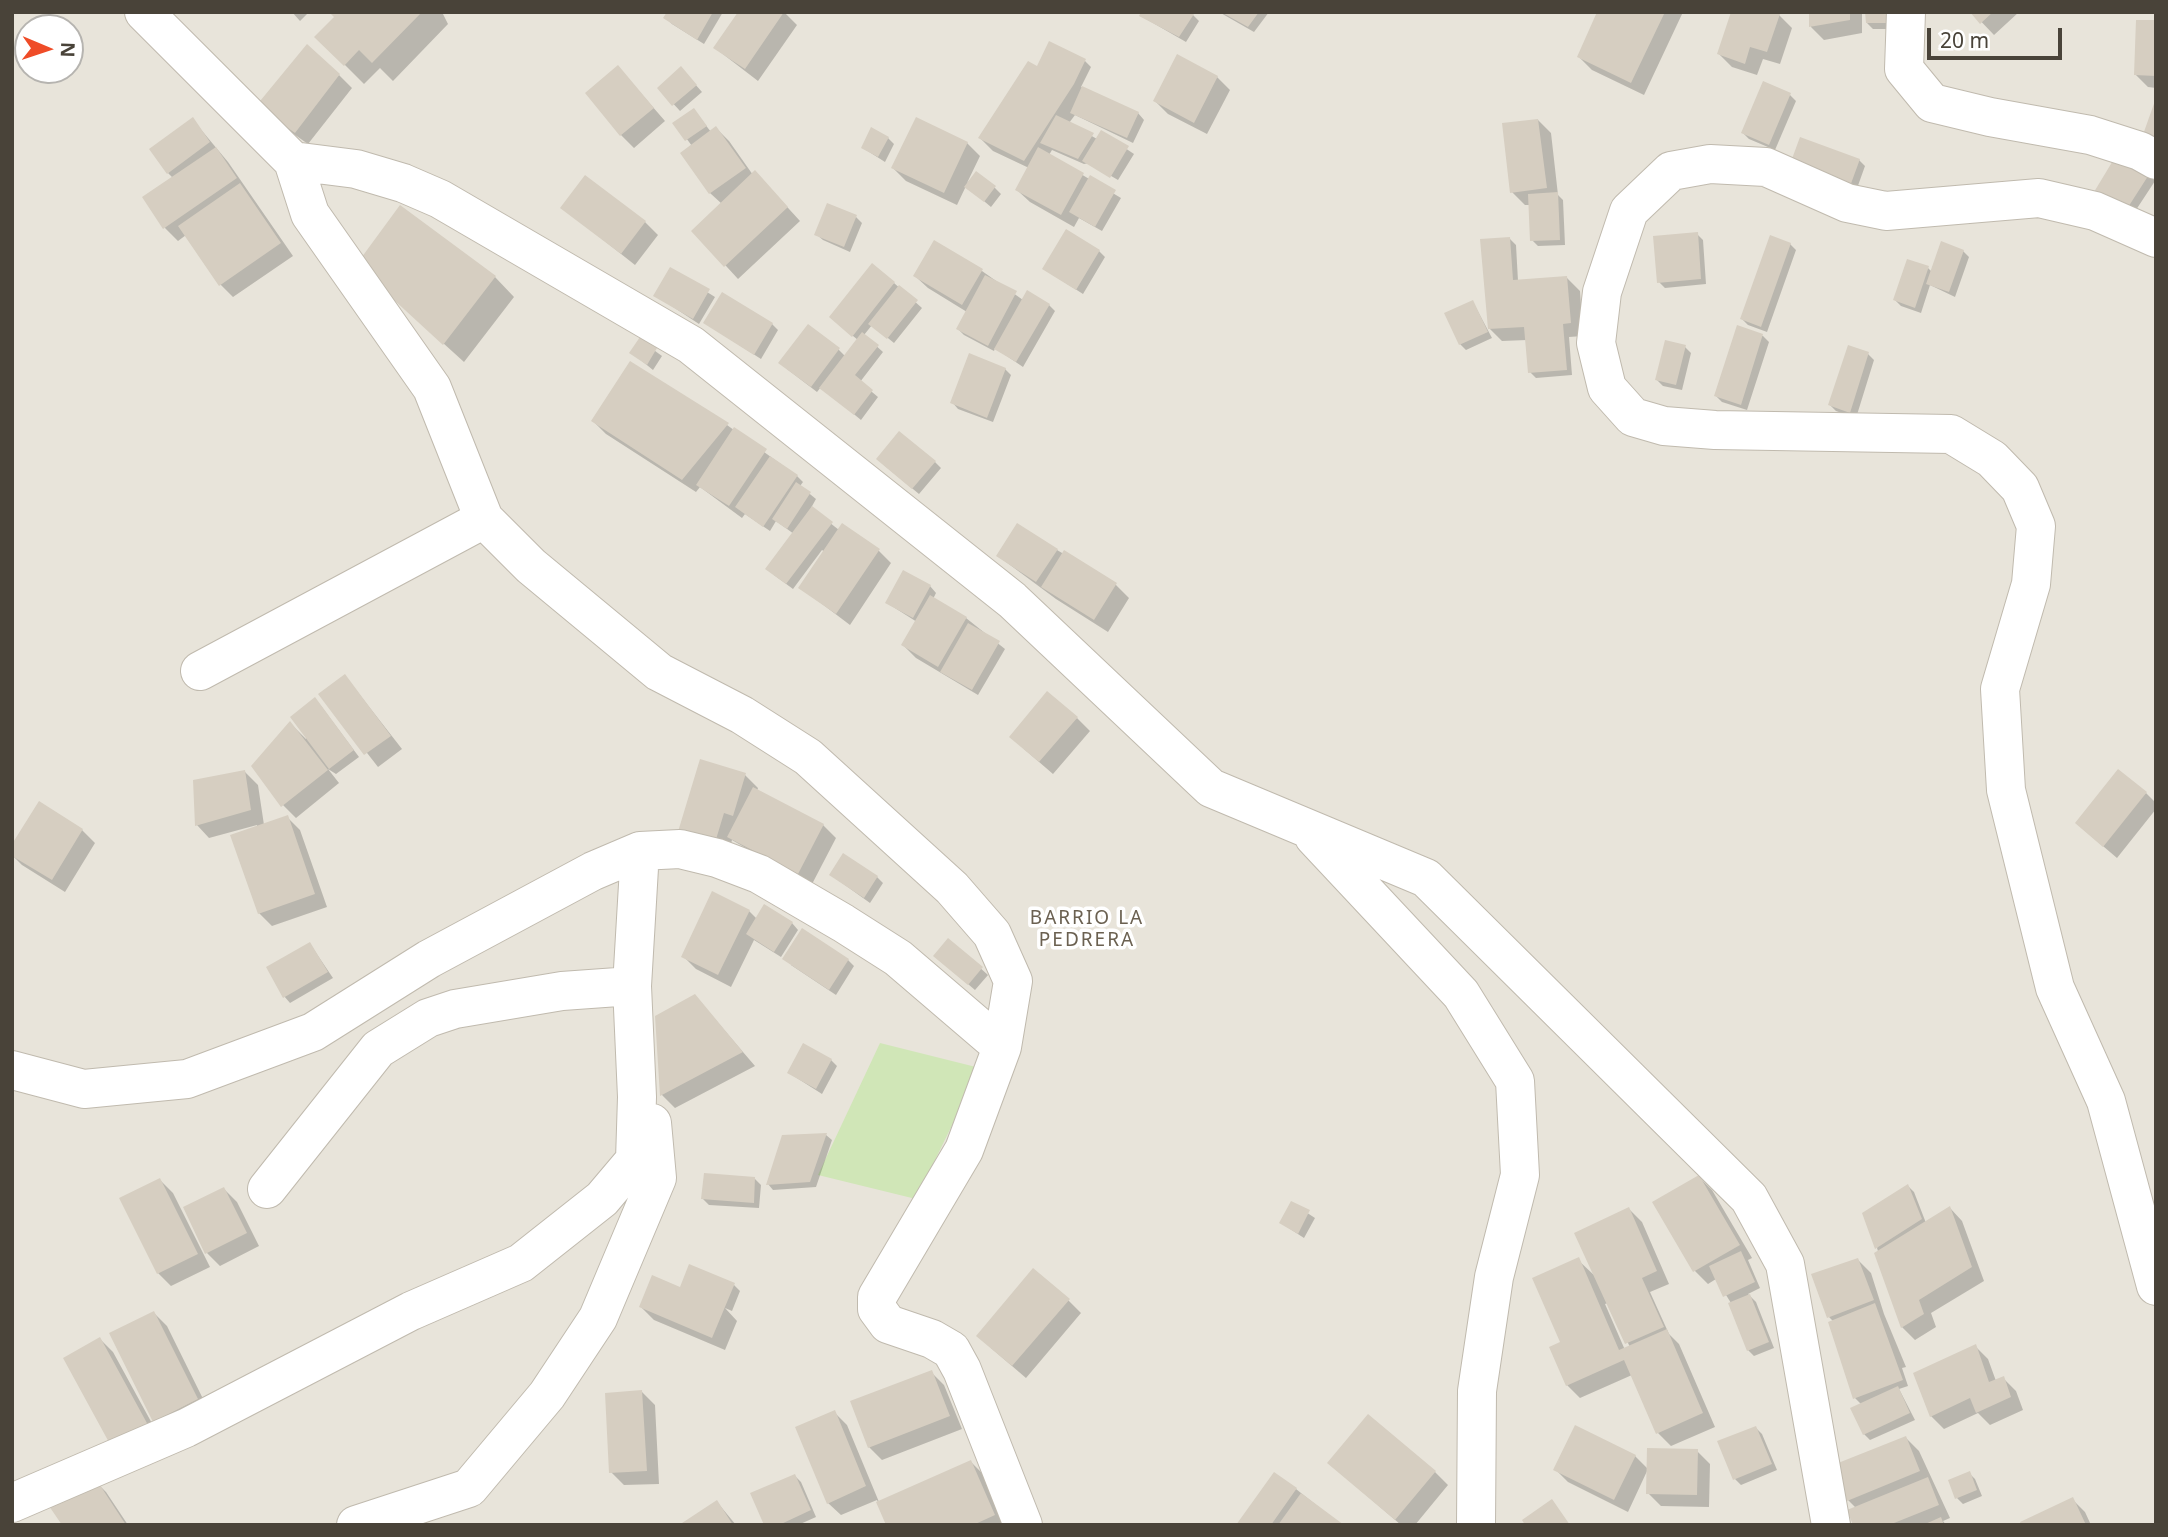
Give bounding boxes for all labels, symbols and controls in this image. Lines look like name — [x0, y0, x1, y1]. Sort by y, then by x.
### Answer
north arrow — [14, 14, 84, 84]
scale bar — [1930, 14, 2065, 58]
text: 20 m — [1940, 26, 1989, 54]
text: N — [55, 41, 81, 58]
district label: BARRIO LA PEDRERA — [1031, 908, 1143, 952]

